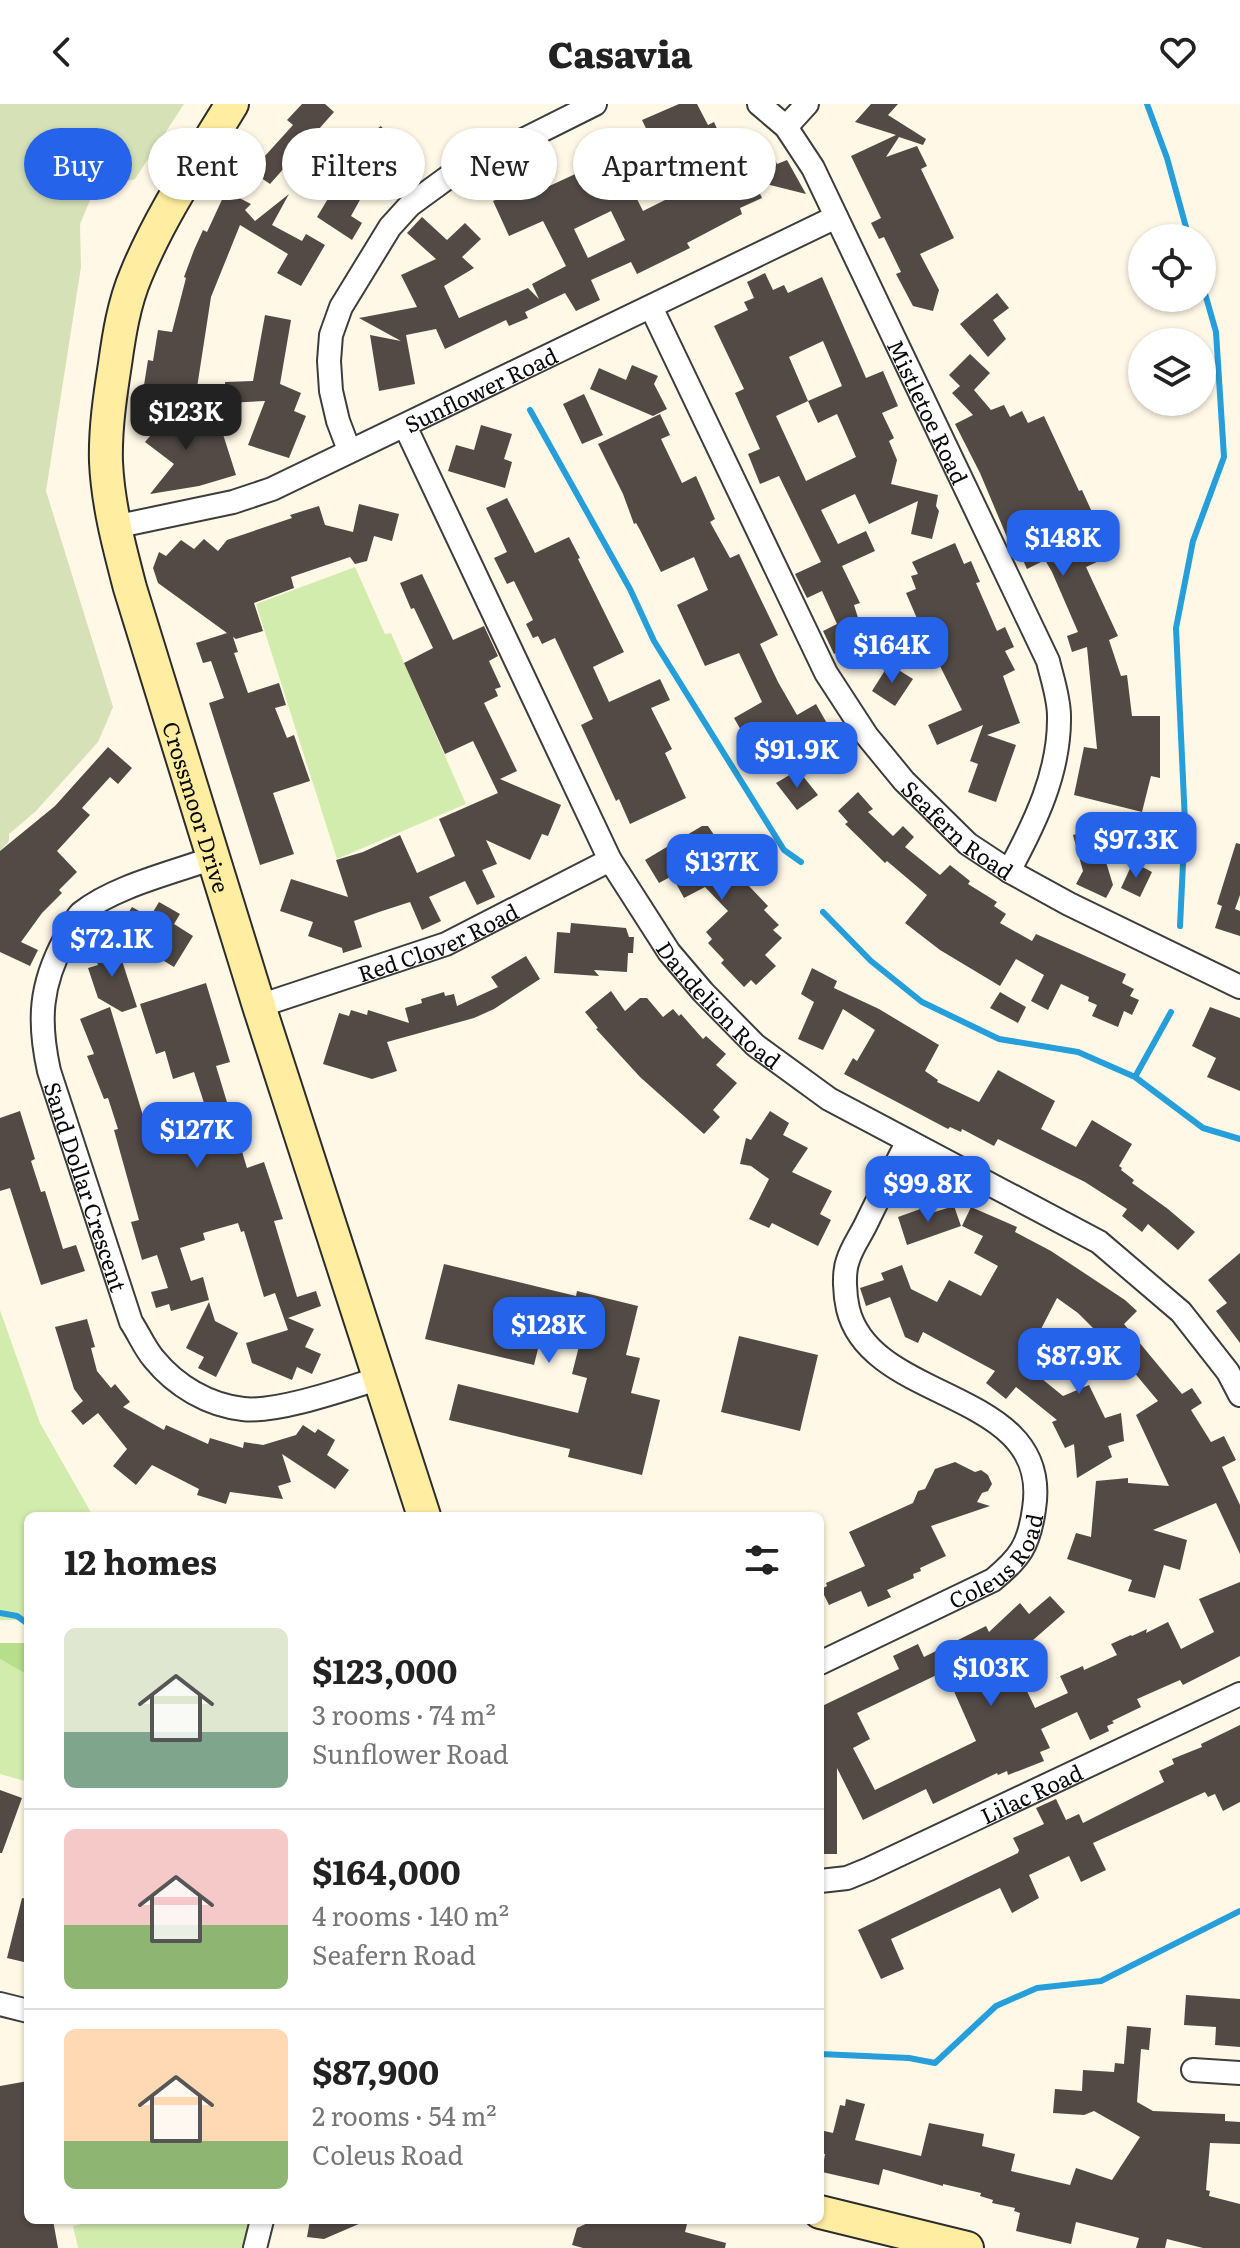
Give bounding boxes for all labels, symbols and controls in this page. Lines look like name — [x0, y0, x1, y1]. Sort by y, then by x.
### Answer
text: Casavia — [548, 26, 692, 79]
icon: back — [40, 30, 84, 74]
icon: heart — [1156, 30, 1200, 74]
chip: Buy — [24, 128, 132, 200]
chip: Rent — [148, 128, 266, 200]
chip: Filters — [282, 128, 425, 200]
chip: New — [441, 128, 557, 200]
chip: Apartment — [573, 128, 776, 200]
map controls — [1128, 224, 1216, 416]
button: locate — [1128, 224, 1216, 312]
button: layers — [1128, 328, 1216, 416]
street label: Mistletoe Road — [880, 333, 978, 489]
street label: Sunflower Road — [398, 337, 563, 440]
pin: $123K — [130, 384, 242, 452]
text: $123K — [148, 390, 224, 429]
pin: $148K — [1007, 510, 1119, 578]
text: $148K — [1025, 516, 1101, 555]
pin: $164K — [836, 617, 948, 685]
text: $164K — [853, 623, 931, 662]
street label: Crossmoor Drive — [156, 717, 239, 896]
pin: $91.9K — [732, 722, 862, 790]
text: $91.9K — [754, 728, 840, 767]
street label: Seafern Road — [895, 772, 1021, 887]
pin: $97.3K — [1071, 812, 1201, 880]
text: $97.3K — [1093, 818, 1179, 857]
pin: $137K — [666, 834, 778, 902]
text: $137K — [685, 840, 759, 879]
street label: Red Clover Road — [353, 893, 524, 989]
pin: $72.1K — [47, 911, 177, 979]
text: $72.1K — [70, 917, 154, 956]
street label: Dandelion Road — [649, 934, 789, 1076]
street label: Sand Dollar Crescent — [37, 1077, 136, 1296]
pin: $127K — [141, 1102, 253, 1170]
text: $127K — [160, 1108, 234, 1147]
pin: $99.8K — [863, 1156, 993, 1224]
text: $99.8K — [883, 1162, 973, 1201]
pin: $128K — [493, 1297, 605, 1365]
text: $128K — [511, 1303, 587, 1342]
pin: $87.9K — [1014, 1328, 1144, 1396]
text: $87.9K — [1036, 1334, 1122, 1373]
street label: Coleus Road — [943, 1510, 1050, 1616]
text: 12 homes — [64, 1535, 217, 1585]
icon: filters — [740, 1538, 784, 1582]
pin: $103K — [935, 1640, 1047, 1708]
text: $123,000 — [312, 1644, 457, 1694]
text: $103K — [953, 1646, 1029, 1685]
icon: home — [128, 1660, 224, 1756]
text: 3 rooms · 74 m² — [312, 1694, 496, 1733]
text: Sunflower Road — [312, 1733, 509, 1772]
street label: Lilac Road — [975, 1754, 1087, 1831]
text: $164,000 — [312, 1845, 461, 1895]
icon: home — [128, 1861, 224, 1957]
text: 4 rooms · 140 m² — [312, 1895, 509, 1934]
text: Seafern Road — [312, 1934, 476, 1973]
text: $87,900 — [312, 2045, 439, 2095]
icon: home — [128, 2061, 224, 2157]
text: 2 rooms · 54 m² — [312, 2095, 497, 2134]
text: Coleus Road — [312, 2134, 463, 2173]

